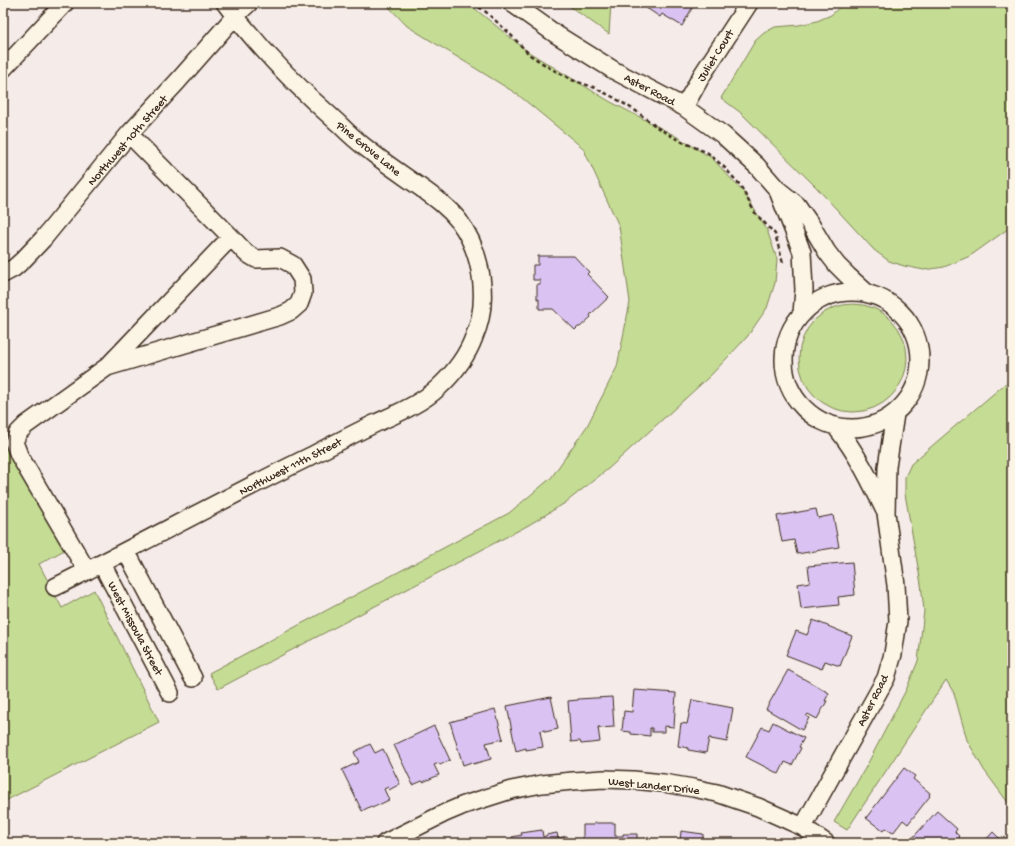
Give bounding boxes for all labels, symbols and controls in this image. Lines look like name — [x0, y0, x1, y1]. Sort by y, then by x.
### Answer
street label: Juliet Court — [695, 27, 739, 85]
street label: Aster Road — [621, 71, 678, 111]
street label: Northwest 10th Street — [85, 92, 172, 189]
street label: Pine Grove Lane — [332, 119, 404, 180]
street label: Northwest 11th Street — [237, 435, 345, 500]
street label: West Missoula Street — [104, 580, 165, 679]
street label: Aster Road — [855, 672, 893, 729]
street label: West Lander Drive — [607, 775, 701, 799]

